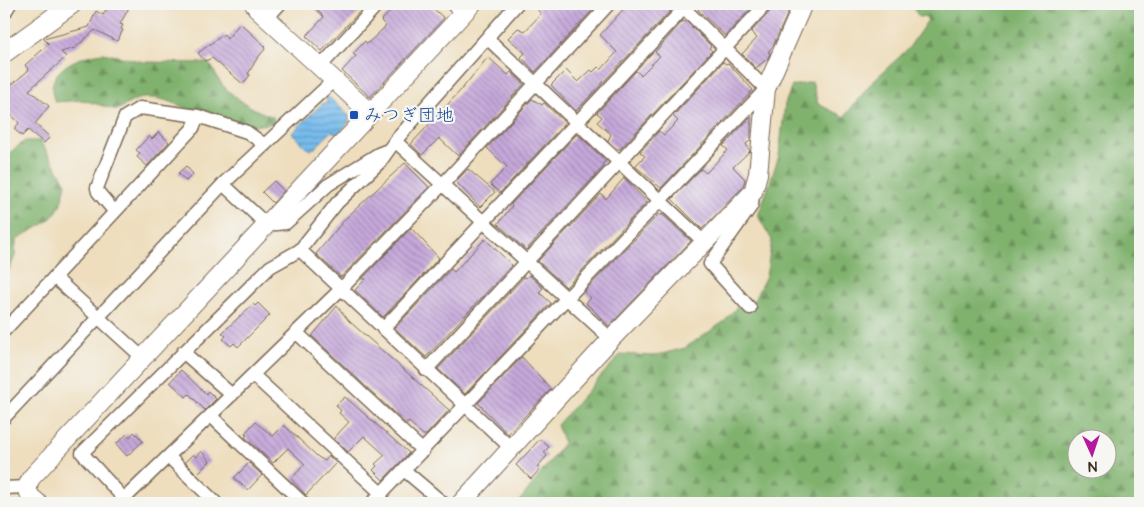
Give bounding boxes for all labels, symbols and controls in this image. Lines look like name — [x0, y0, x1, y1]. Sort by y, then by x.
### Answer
place label: みつぎ団地 — [364, 103, 454, 128]
marker: みつぎ団地 — [348, 109, 360, 121]
north arrow — [1066, 430, 1116, 480]
text: N — [1088, 456, 1098, 476]

